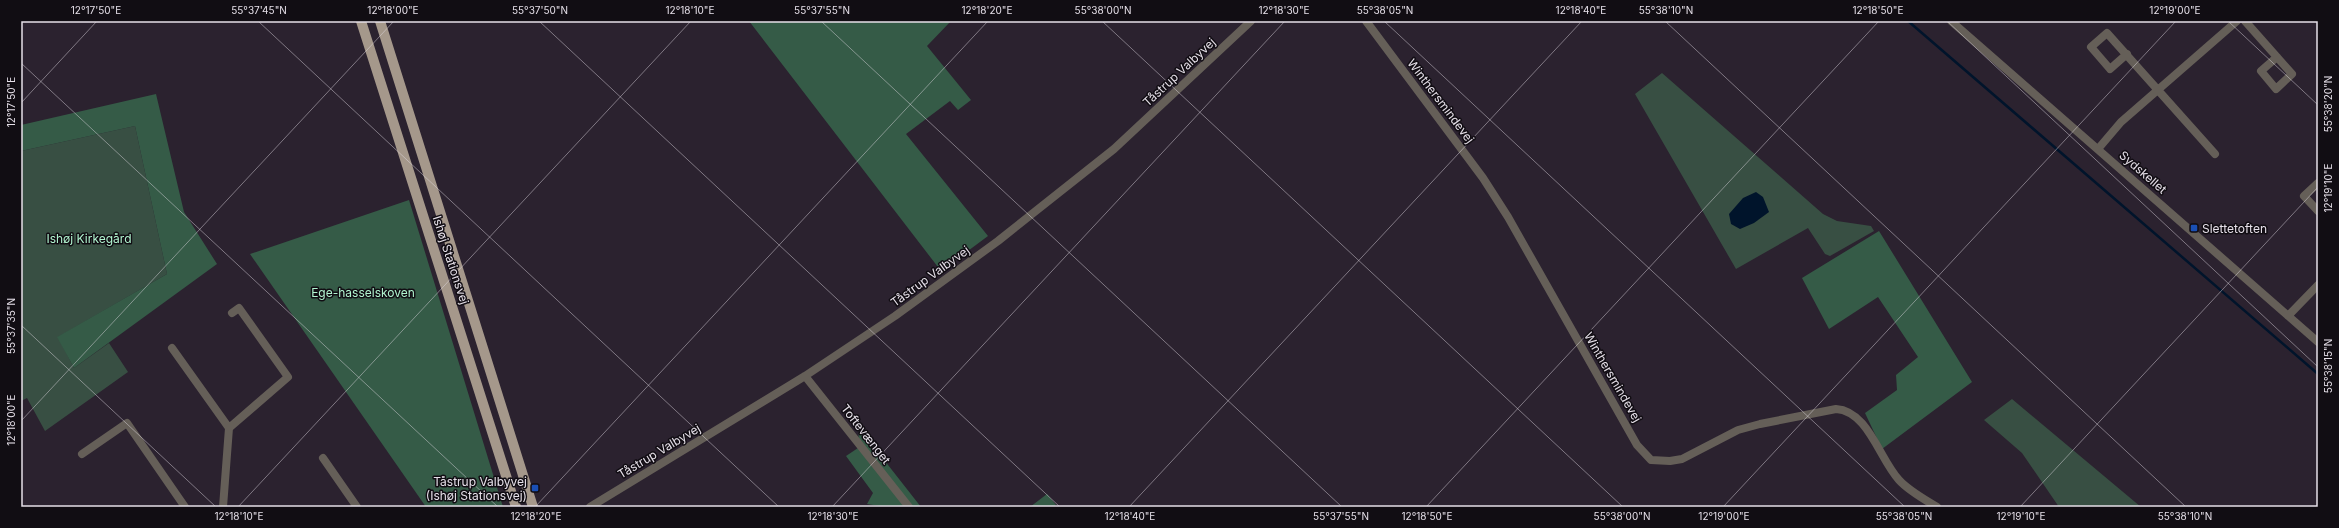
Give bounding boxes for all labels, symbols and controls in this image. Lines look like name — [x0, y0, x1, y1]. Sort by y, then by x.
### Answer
text: 12°17'50"E — [71, 4, 121, 16]
text: 55°37'45"N — [231, 4, 287, 16]
text: 12°18'00"E — [367, 4, 419, 16]
text: 55°37'50"N — [512, 4, 568, 16]
text: 12°18'10"E — [665, 4, 715, 16]
text: 55°37'55"N — [794, 4, 850, 16]
text: 12°18'20"E — [961, 4, 1013, 16]
text: 55°38'00"N — [1075, 4, 1131, 16]
text: 12°18'30"E — [1258, 4, 1310, 16]
text: 55°38'05"N — [1357, 4, 1413, 16]
text: 12°18'40"E — [1556, 4, 1606, 16]
text: 55°38'10"N — [1639, 4, 1693, 16]
text: 12°18'50"E — [1852, 4, 1904, 16]
text: 12°19'00"E — [2149, 4, 2201, 16]
street label: Tåstrup Valbyvej — [1140, 34, 1218, 109]
street label: Winthersmindevej — [1404, 56, 1478, 146]
text: 55°38'20"N — [2322, 76, 2334, 132]
text: 12°17'50"E — [5, 77, 17, 127]
street label: Sydskellet — [2116, 147, 2170, 197]
text: 12°19'10"E — [2322, 163, 2334, 213]
street label: Ishøj Stationsvej — [430, 214, 472, 306]
place label: Slettetoften — [2202, 221, 2267, 236]
marker: Slettetoften — [2189, 223, 2199, 233]
park label: Ishøj Kirkegård — [46, 231, 132, 246]
street label: Tåstrup Valbyvej — [888, 242, 972, 310]
park label: Ege-hasselskoven — [311, 285, 415, 300]
text: 55°37'35"N — [5, 298, 17, 354]
street label: Winthersmindevej — [1581, 329, 1645, 425]
text: 55°38'15"N — [2322, 339, 2334, 393]
text: 12°18'00"E — [5, 394, 17, 446]
street label: Toftevænget — [838, 401, 894, 467]
street label: Tåstrup Valbyvej — [615, 420, 703, 482]
place label: Tåstrup Valbyvej (Ishøj Stationsvej) — [426, 474, 527, 503]
marker: Tåstrup Valbyvej (Ishøj Stationsvej) — [530, 483, 540, 493]
text: 12°18'10"E — [214, 510, 264, 522]
text: 12°18'20"E — [510, 510, 562, 522]
text: 12°18'30"E — [807, 510, 859, 522]
text: 12°18'40"E — [1105, 510, 1155, 522]
text: 55°37'55"N — [1313, 510, 1369, 522]
text: 12°18'50"E — [1401, 510, 1453, 522]
text: 55°38'00"N — [1594, 510, 1650, 522]
text: 12°19'00"E — [1698, 510, 1750, 522]
text: 55°38'05"N — [1876, 510, 1932, 522]
text: 12°19'10"E — [1996, 510, 2046, 522]
text: 55°38'10"N — [2158, 510, 2212, 522]

